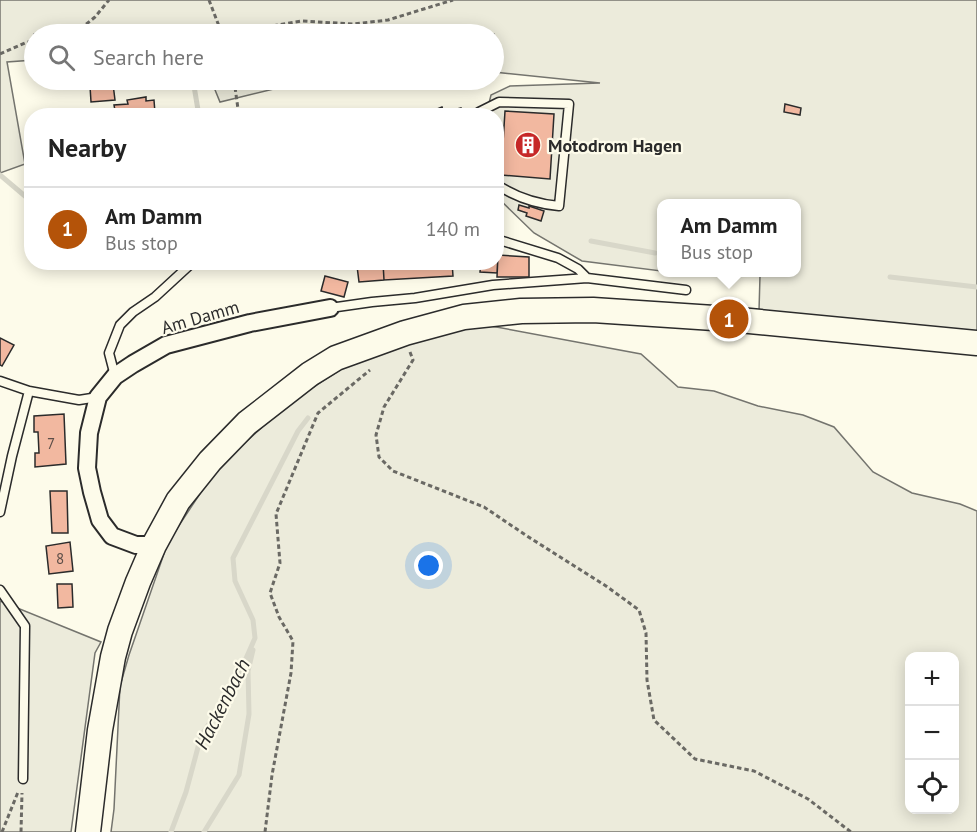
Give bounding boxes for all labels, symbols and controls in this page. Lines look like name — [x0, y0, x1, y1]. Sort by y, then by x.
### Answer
search box — [24, 24, 504, 90]
icon: search — [45, 41, 78, 74]
text: Search here — [93, 43, 204, 71]
building icon: Motodrom Hagen — [513, 130, 543, 160]
text: Nearby — [48, 131, 126, 164]
place label: Motodrom Hagen — [548, 134, 682, 157]
popup — [657, 199, 801, 277]
text: Am Damm — [105, 202, 202, 230]
text: Am Damm — [680, 211, 778, 239]
text: 1 — [62, 216, 73, 242]
text: 140 m — [426, 216, 480, 242]
text: Bus stop — [105, 230, 178, 256]
text: Bus stop — [680, 239, 753, 265]
street label: Am Damm — [158, 295, 242, 339]
pin: 1 — [710, 296, 748, 342]
house number: 7 — [47, 434, 55, 453]
house number: 8 — [56, 549, 64, 568]
your location — [414, 551, 443, 580]
map controls — [905, 652, 959, 814]
button: + — [905, 652, 959, 706]
water label: Hackenbach — [188, 654, 256, 754]
button: − — [905, 706, 959, 760]
button: locate — [905, 760, 959, 814]

